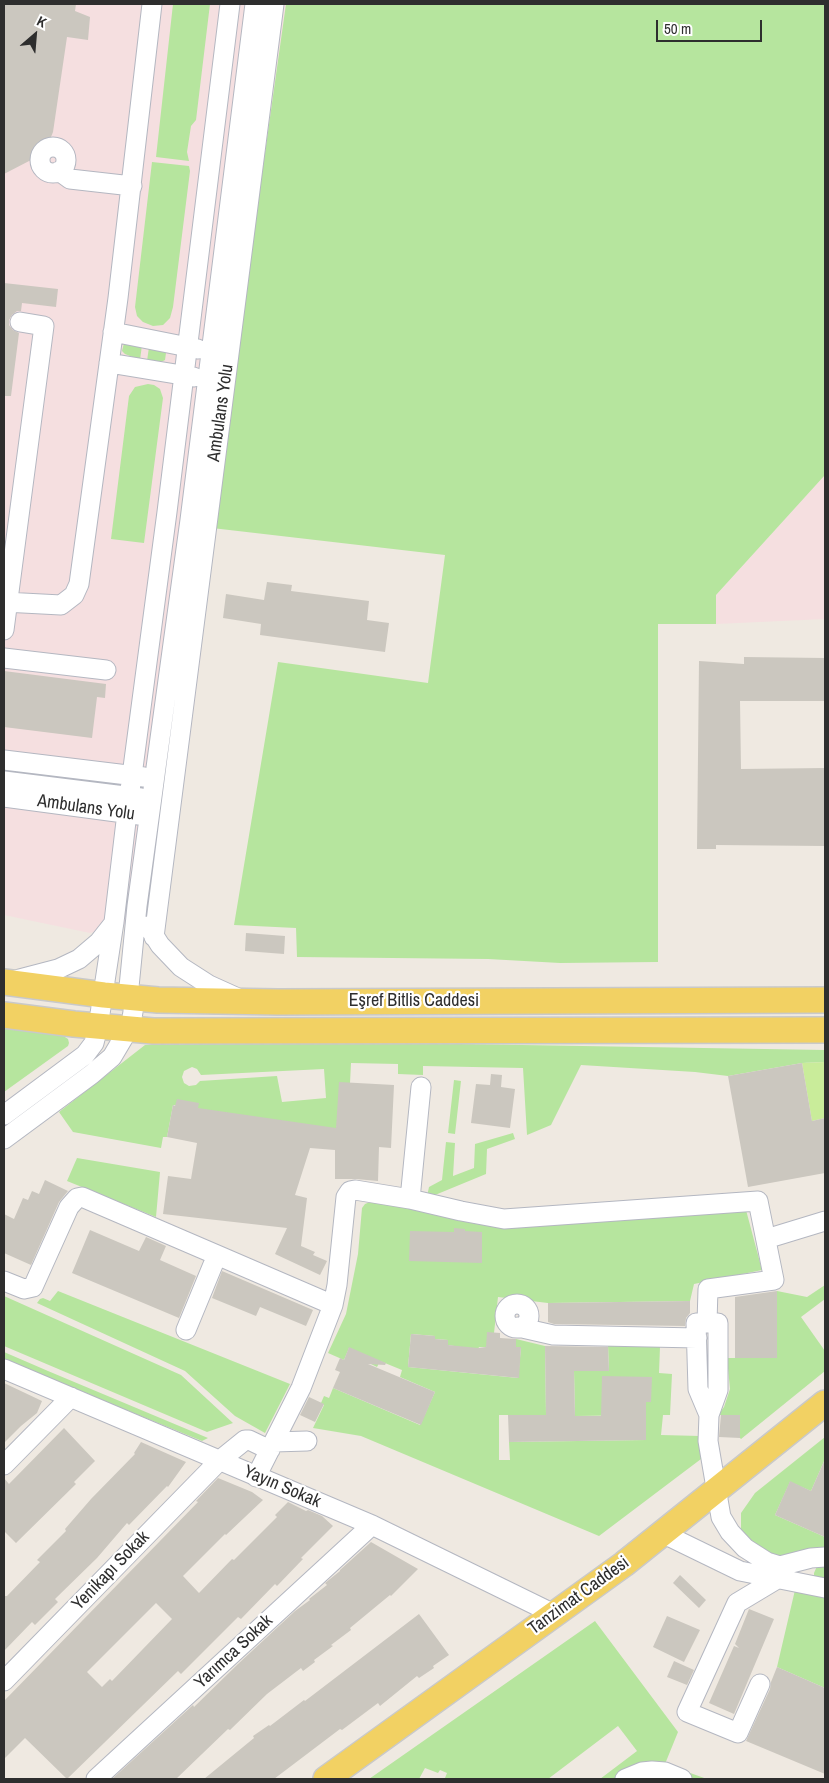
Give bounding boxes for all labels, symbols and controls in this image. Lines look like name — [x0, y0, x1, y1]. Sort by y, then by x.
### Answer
north arrow — [10, 10, 60, 60]
scale bar — [659, 10, 765, 42]
text: K — [34, 12, 50, 32]
text: 50 m — [664, 18, 691, 39]
street label: Ambulans Yolu — [203, 363, 239, 463]
street label: Ambulans Yolu — [36, 790, 136, 826]
street label: Eşref Bitlis Caddesi — [349, 990, 479, 1012]
street label: Yayın Sokak — [240, 1461, 324, 1513]
street label: Yenikapı Sokak — [68, 1527, 154, 1615]
street label: Tanzimat Caddesi — [524, 1552, 634, 1640]
street label: Yarımca Sokak — [190, 1610, 278, 1694]

